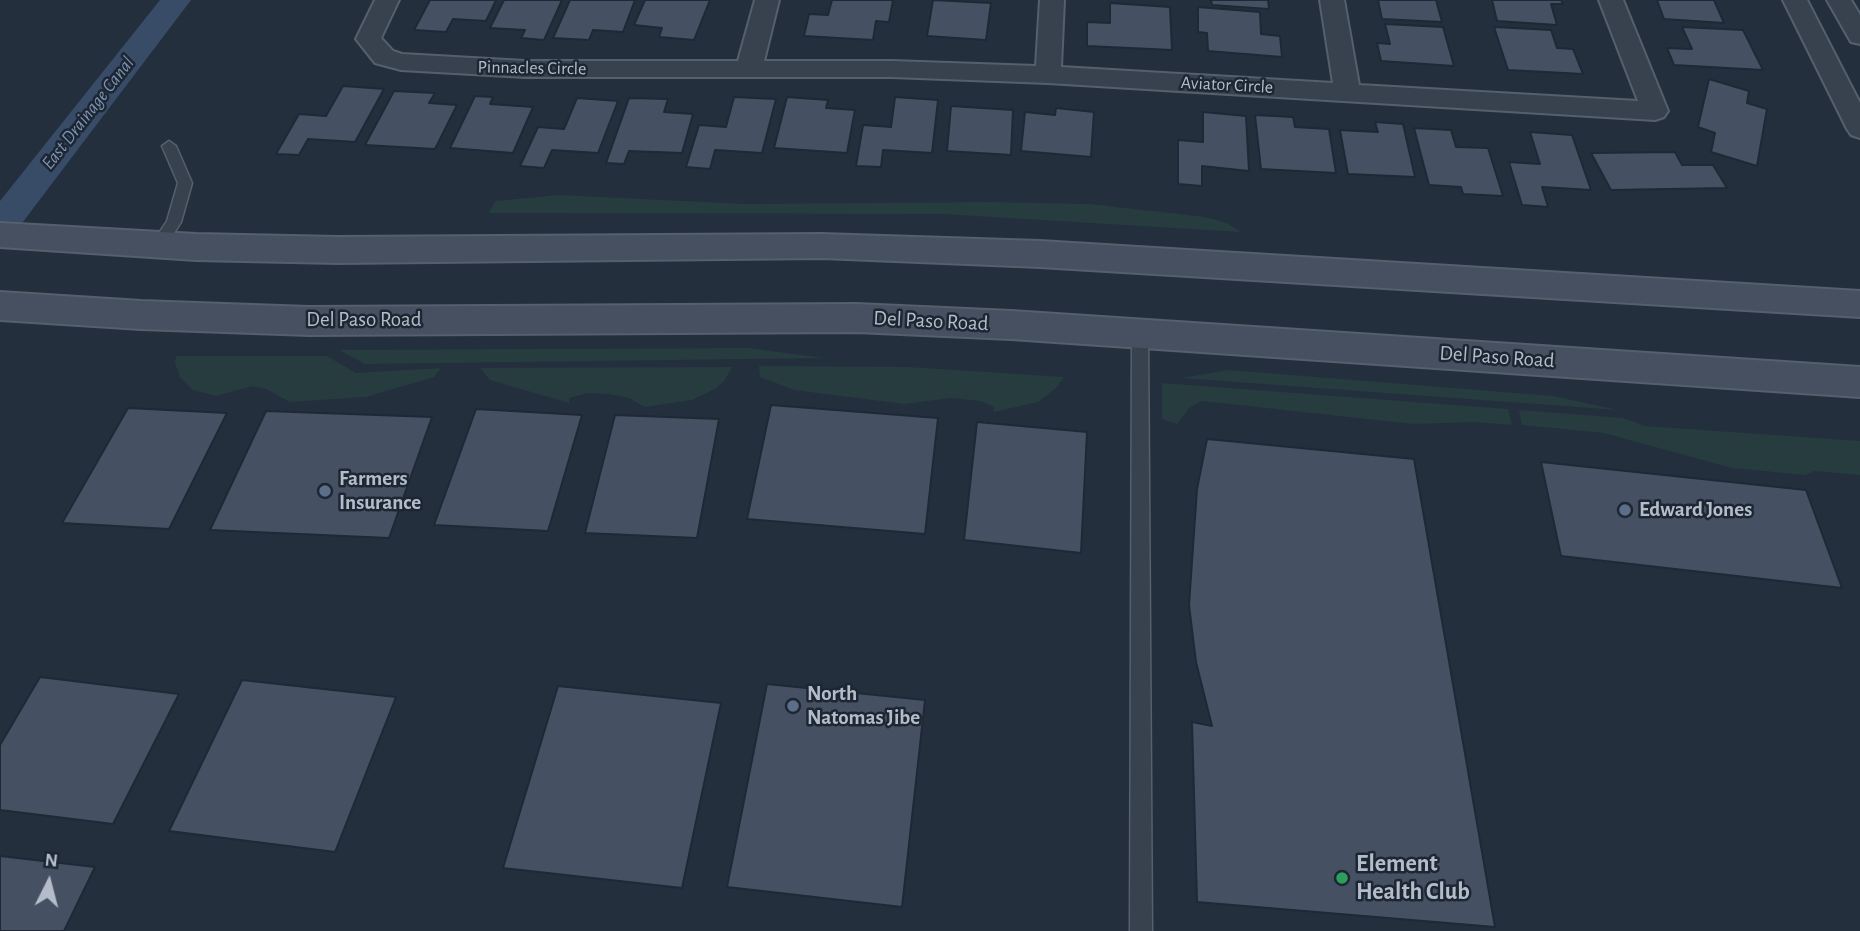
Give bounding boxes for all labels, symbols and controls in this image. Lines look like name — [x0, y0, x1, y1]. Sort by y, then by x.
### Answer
water label: East Drainage Canal — [37, 52, 139, 174]
street label: Pinnacles Circle — [477, 56, 587, 80]
street label: Aviator Circle — [1180, 72, 1274, 98]
street label: Del Paso Road — [873, 305, 989, 337]
street label: Del Paso Road — [306, 307, 422, 333]
street label: Del Paso Road — [1439, 340, 1555, 374]
place label: Farmers Insurance — [339, 466, 421, 516]
marker: Farmers Insurance — [317, 483, 333, 499]
place label: Edward Jones — [1639, 497, 1752, 523]
marker: Edward Jones — [1617, 502, 1633, 518]
place label: North Natomas Jibe — [807, 681, 920, 731]
marker: North Natomas Jibe — [785, 698, 801, 714]
north arrow — [14, 847, 84, 917]
text: N — [44, 850, 59, 871]
place label: Element Health Club — [1356, 850, 1470, 906]
marker: Element Health Club — [1334, 870, 1350, 886]

